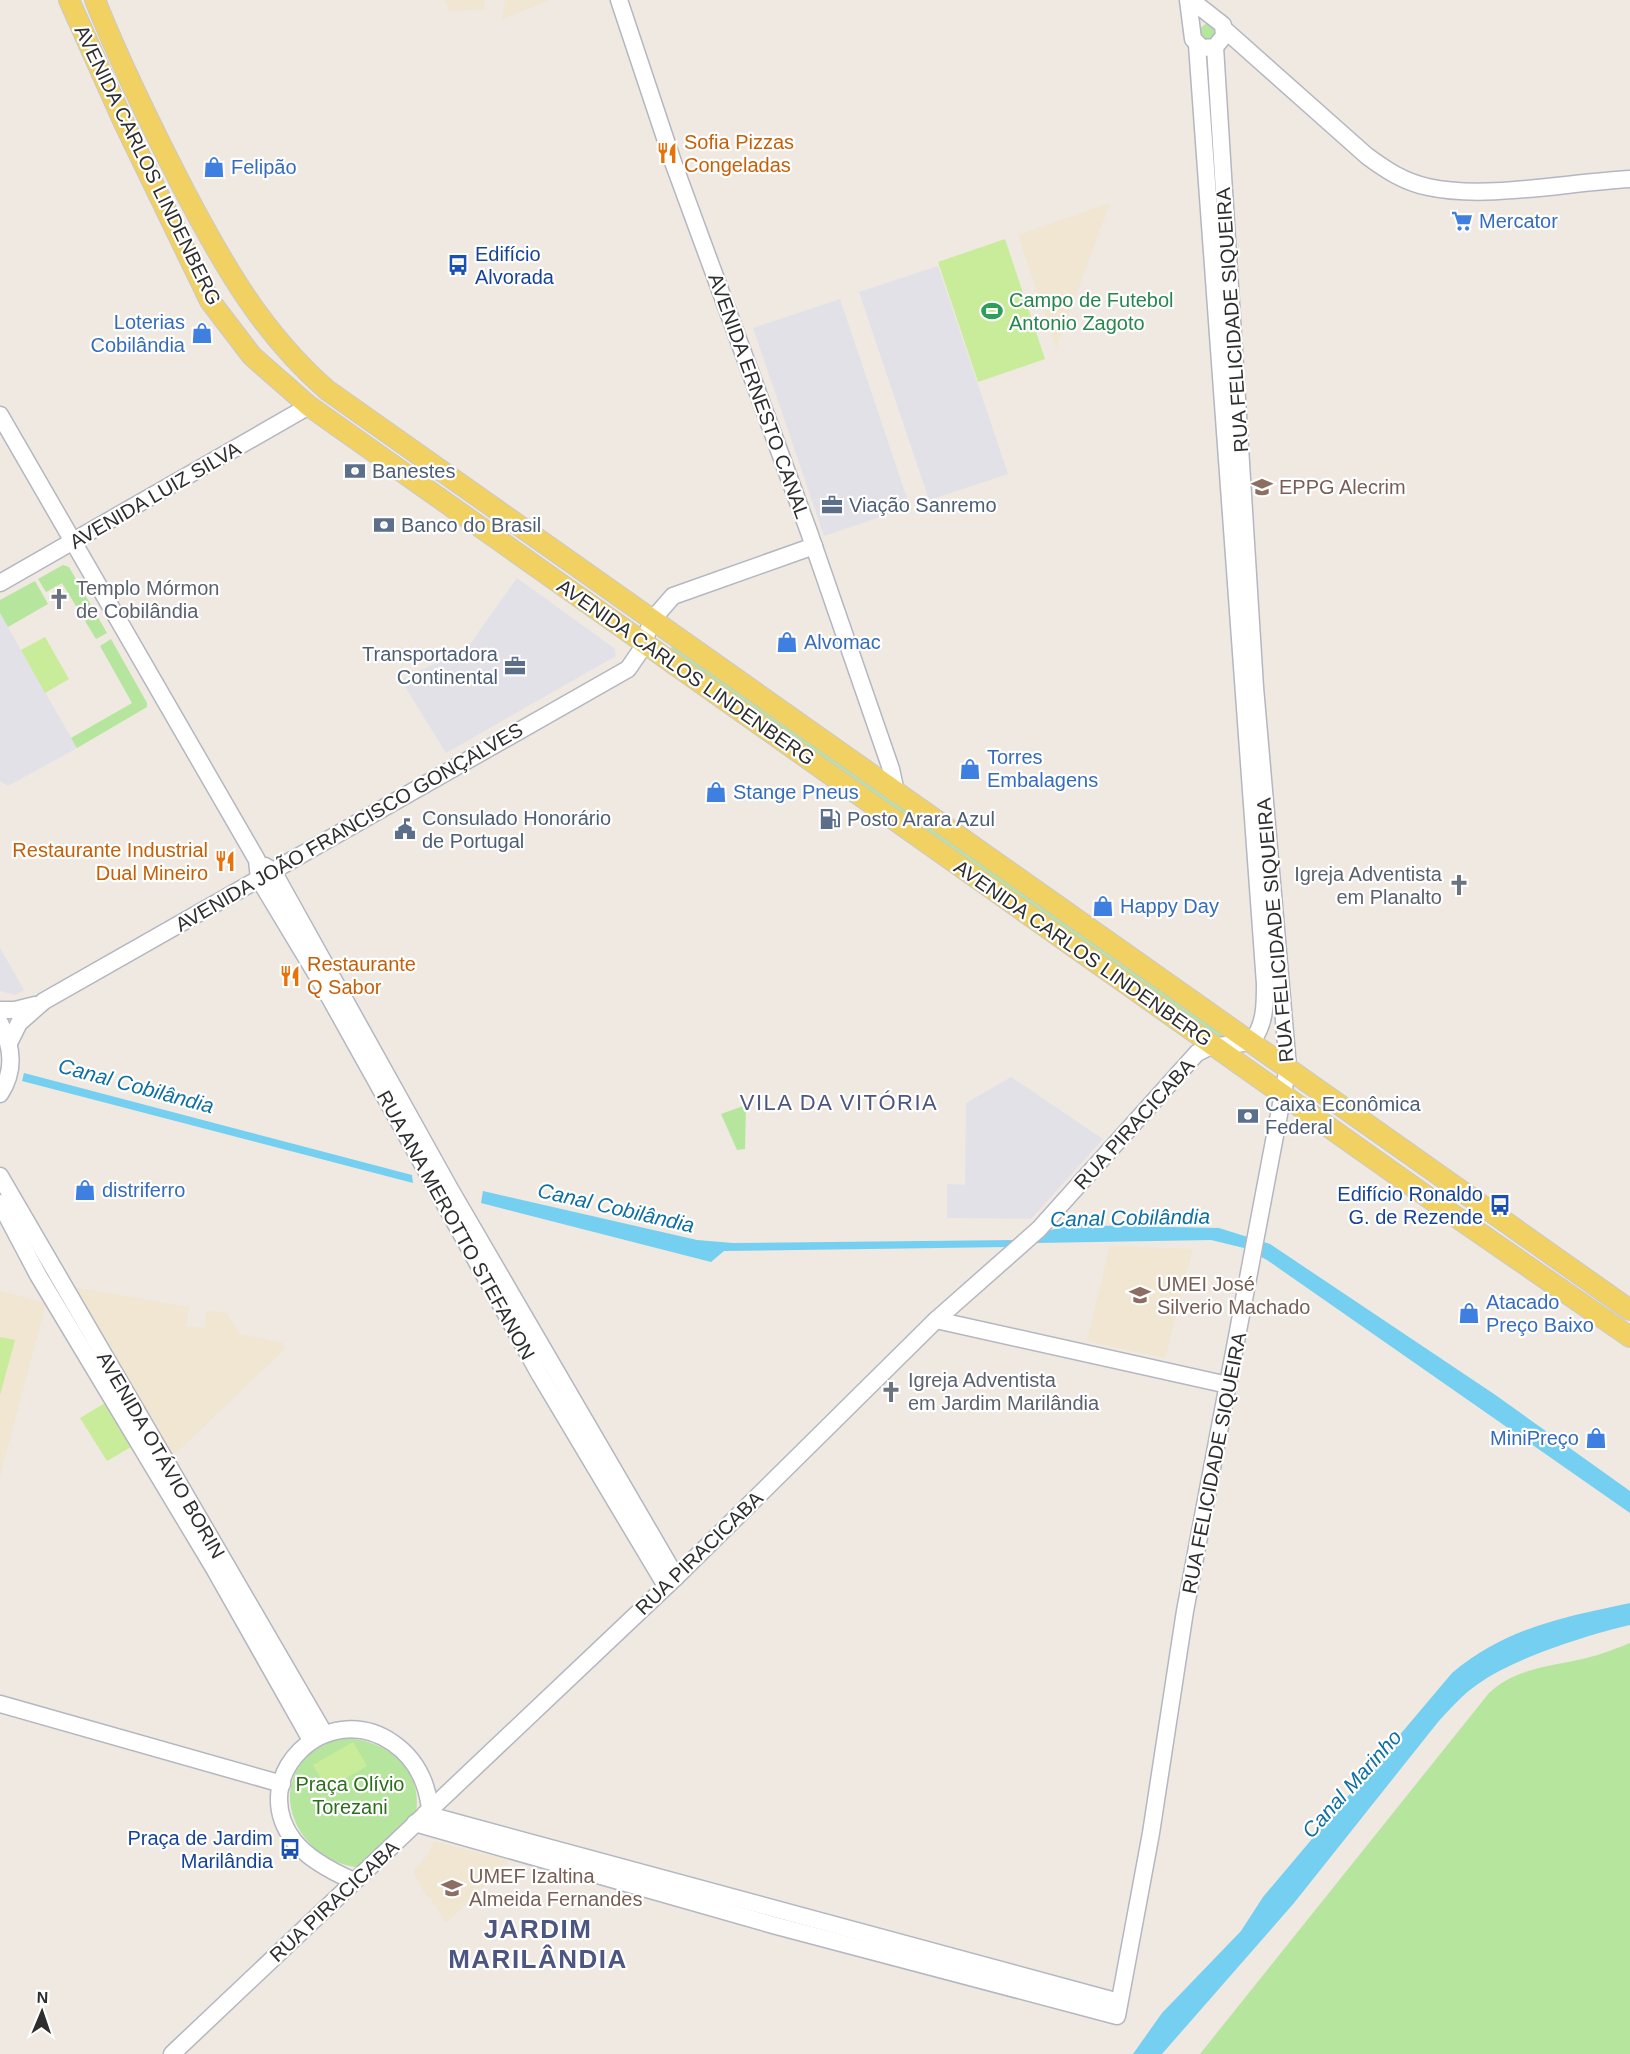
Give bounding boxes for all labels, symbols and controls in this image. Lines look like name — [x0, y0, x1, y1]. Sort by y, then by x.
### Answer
street label: AVENIDA CARLOS LINDENBERG — [70, 21, 226, 309]
place label: Sofia Pizzas Congeladas — [684, 131, 794, 176]
restaurant icon: Sofia Pizzas Congeladas — [655, 141, 679, 165]
shop icon: Felipão — [202, 155, 226, 179]
place label: Felipão — [231, 156, 297, 178]
street label: RUA FELICIDADE SIQUEIRA — [1212, 186, 1252, 453]
supermarket icon: Mercator — [1450, 209, 1474, 233]
place label: Mercator — [1479, 210, 1558, 232]
place label: Edifício Alvorada — [475, 243, 555, 288]
bus stop icon: Edifício Alvorada — [446, 253, 470, 277]
street label: AVENIDA ERNESTO CANAL — [704, 270, 814, 522]
place label: Campo de Futebol Antonio Zagoto — [1009, 289, 1174, 334]
sports icon: Campo de Futebol Antonio Zagoto — [980, 299, 1004, 323]
place label: Loterias Cobilândia — [90, 311, 186, 356]
shop icon: Loterias Cobilândia — [190, 321, 214, 345]
street label: AVENIDA LUIZ SILVA — [66, 437, 245, 553]
bank icon: Banestes — [343, 459, 367, 483]
place label: Banestes — [372, 460, 455, 482]
school or university icon: EPPG Alecrim — [1250, 475, 1274, 499]
place label: EPPG Alecrim — [1279, 476, 1406, 498]
office icon: Viação Sanremo — [820, 493, 844, 517]
place label: Viação Sanremo — [849, 494, 997, 516]
bank icon: Banco do Brasil — [372, 513, 396, 537]
place label: Banco do Brasil — [401, 514, 541, 536]
street label: AVENIDA CARLOS LINDENBERG — [553, 574, 819, 770]
place label: Templo Mórmon de Cobilândia — [76, 577, 219, 622]
church icon: Templo Mórmon de Cobilândia — [47, 587, 71, 611]
shop icon: Alvomac — [775, 630, 799, 654]
place label: Alvomac — [804, 631, 881, 653]
place label: Transportadora Continental — [362, 643, 499, 688]
office icon: Transportadora Continental — [503, 654, 527, 678]
street label: AVENIDA JOÃO FRANCISCO GONÇALVES — [171, 717, 526, 936]
place label: Torres Embalagens — [987, 746, 1098, 791]
shop icon: Torres Embalagens — [958, 757, 982, 781]
shop icon: Stange Pneus — [704, 780, 728, 804]
place label: Stange Pneus — [733, 781, 859, 803]
street label: RUA FELICIDADE SIQUEIRA — [1252, 796, 1298, 1063]
place label: Consulado Honorário de Portugal — [422, 807, 611, 852]
fuel station icon: Posto Arara Azul — [818, 807, 842, 831]
place label: Posto Arara Azul — [847, 808, 995, 830]
public building icon: Consulado Honorário de Portugal — [393, 817, 417, 841]
place label: Restaurante Industrial Dual Mineiro — [12, 839, 208, 884]
restaurant icon: Restaurante Industrial Dual Mineiro — [213, 849, 237, 873]
street label: AVENIDA CARLOS LINDENBERG — [950, 855, 1216, 1051]
place label: Igreja Adventista em Planalto — [1294, 863, 1443, 908]
church icon: Igreja Adventista em Planalto — [1447, 873, 1471, 897]
shop icon: Happy Day — [1091, 894, 1115, 918]
place label: Happy Day — [1120, 895, 1219, 917]
place label: Restaurante Q Sabor — [307, 953, 416, 998]
restaurant icon: Restaurante Q Sabor — [278, 964, 302, 988]
water label: Canal Cobilândia — [56, 1054, 216, 1117]
street label: RUA PIRACICABA — [1070, 1054, 1199, 1194]
street label: RUA ANA MEROTTO STEFANON — [373, 1087, 539, 1363]
district label: VILA DA VITÓRIA — [740, 1090, 938, 1115]
place label: Caixa Econômica Federal — [1265, 1093, 1422, 1138]
bank icon: Caixa Econômica Federal — [1236, 1104, 1260, 1128]
shop icon: distriferro — [73, 1178, 97, 1202]
water label: Canal Cobilândia — [536, 1178, 697, 1237]
place label: distriferro — [102, 1179, 185, 1201]
place label: Edifício Ronaldo G. de Rezende — [1337, 1183, 1483, 1228]
bus stop icon: Edifício Ronaldo G. de Rezende — [1488, 1193, 1512, 1217]
water label: Canal Cobilândia — [1050, 1205, 1210, 1230]
place label: UMEI José Silverio Machado — [1157, 1273, 1310, 1318]
school or university icon: UMEI José Silverio Machado — [1128, 1283, 1152, 1307]
place label: Atacado Preço Baixo — [1486, 1291, 1594, 1336]
shop icon: Atacado Preço Baixo — [1457, 1301, 1481, 1325]
street label: RUA FELICIDADE SIQUEIRA — [1178, 1330, 1250, 1595]
street label: AVENIDA OTÁVIO BORIN — [93, 1348, 229, 1562]
place label: Igreja Adventista em Jardim Marilândia — [908, 1369, 1100, 1414]
church icon: Igreja Adventista em Jardim Marilândia — [879, 1380, 903, 1404]
shop icon: MiniPreço — [1584, 1426, 1608, 1450]
place label: MiniPreço — [1490, 1427, 1579, 1449]
street label: RUA PIRACICABA — [631, 1486, 767, 1619]
water label: Canal Marinho — [1297, 1725, 1406, 1842]
park label: Praça Olívio Torezani — [296, 1773, 404, 1818]
place label: Praça de Jardim Marilândia — [127, 1827, 274, 1872]
street label: RUA PIRACICABA — [265, 1835, 403, 1966]
bus stop icon: Praça de Jardim Marilândia — [278, 1837, 302, 1861]
place label: UMEF Izaltina Almeida Fernandes — [469, 1865, 642, 1910]
school or university icon: UMEF Izaltina Almeida Fernandes — [440, 1876, 464, 1900]
district label: JARDIM MARILÂNDIA — [448, 1914, 628, 1974]
north arrow — [12, 1982, 72, 2042]
text: N — [36, 1989, 49, 2006]

